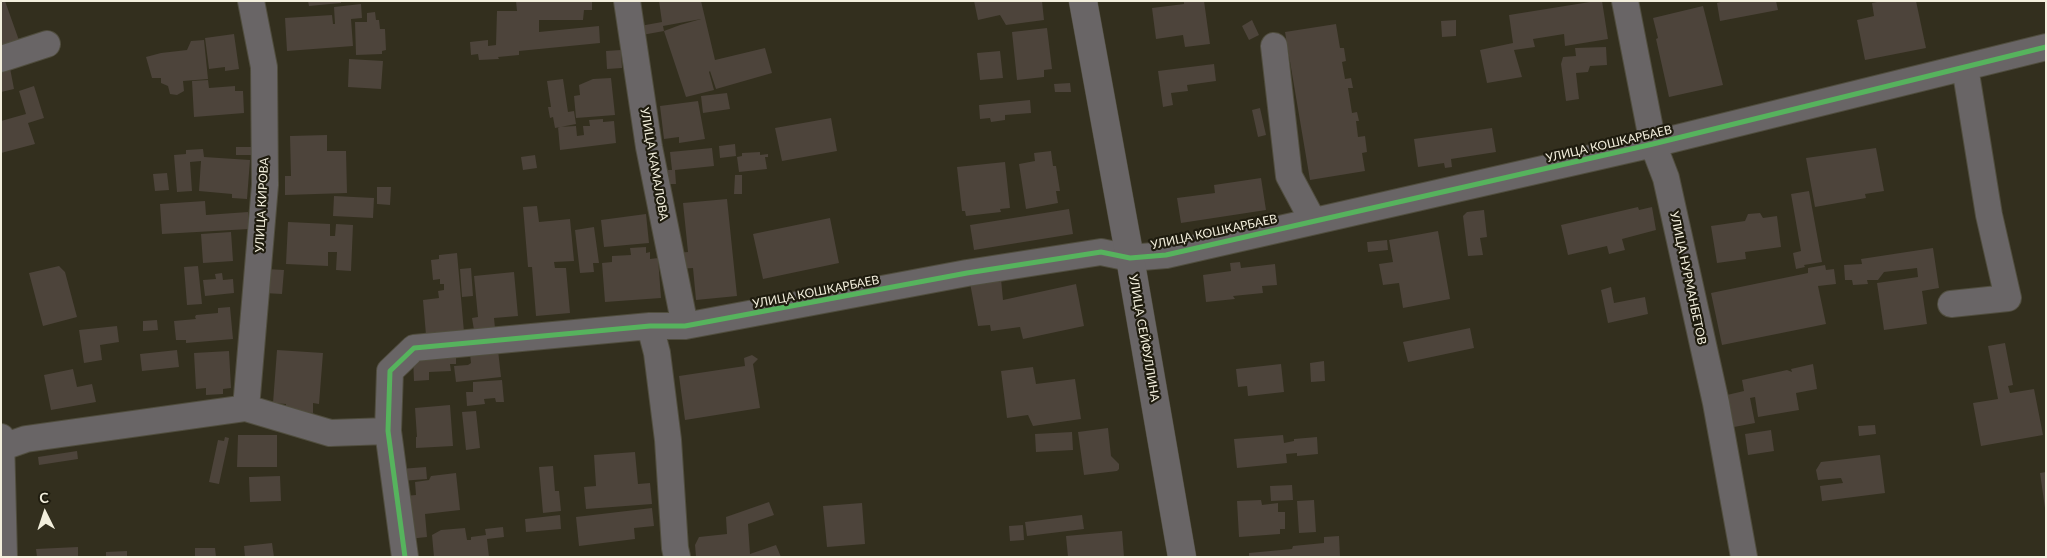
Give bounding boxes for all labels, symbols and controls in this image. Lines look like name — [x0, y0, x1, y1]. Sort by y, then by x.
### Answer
street label: УЛИЦА КАМАЛОВА — [637, 106, 671, 222]
street label: УЛИЦА КОШКАРБАЕВ — [1545, 122, 1673, 166]
street label: УЛИЦА КИРОВА — [252, 157, 272, 253]
street label: УЛИЦА НУРМАНБЕТОВ — [1667, 210, 1709, 346]
street label: УЛИЦА КОШКАРБАЕВ — [1149, 212, 1279, 252]
street label: УЛИЦА КОШКАРБАЕВ — [751, 273, 881, 311]
street label: УЛИЦА СЕЙФУЛЛИНА — [1126, 273, 1162, 403]
north arrow — [20, 488, 70, 538]
text: С — [39, 489, 49, 506]

